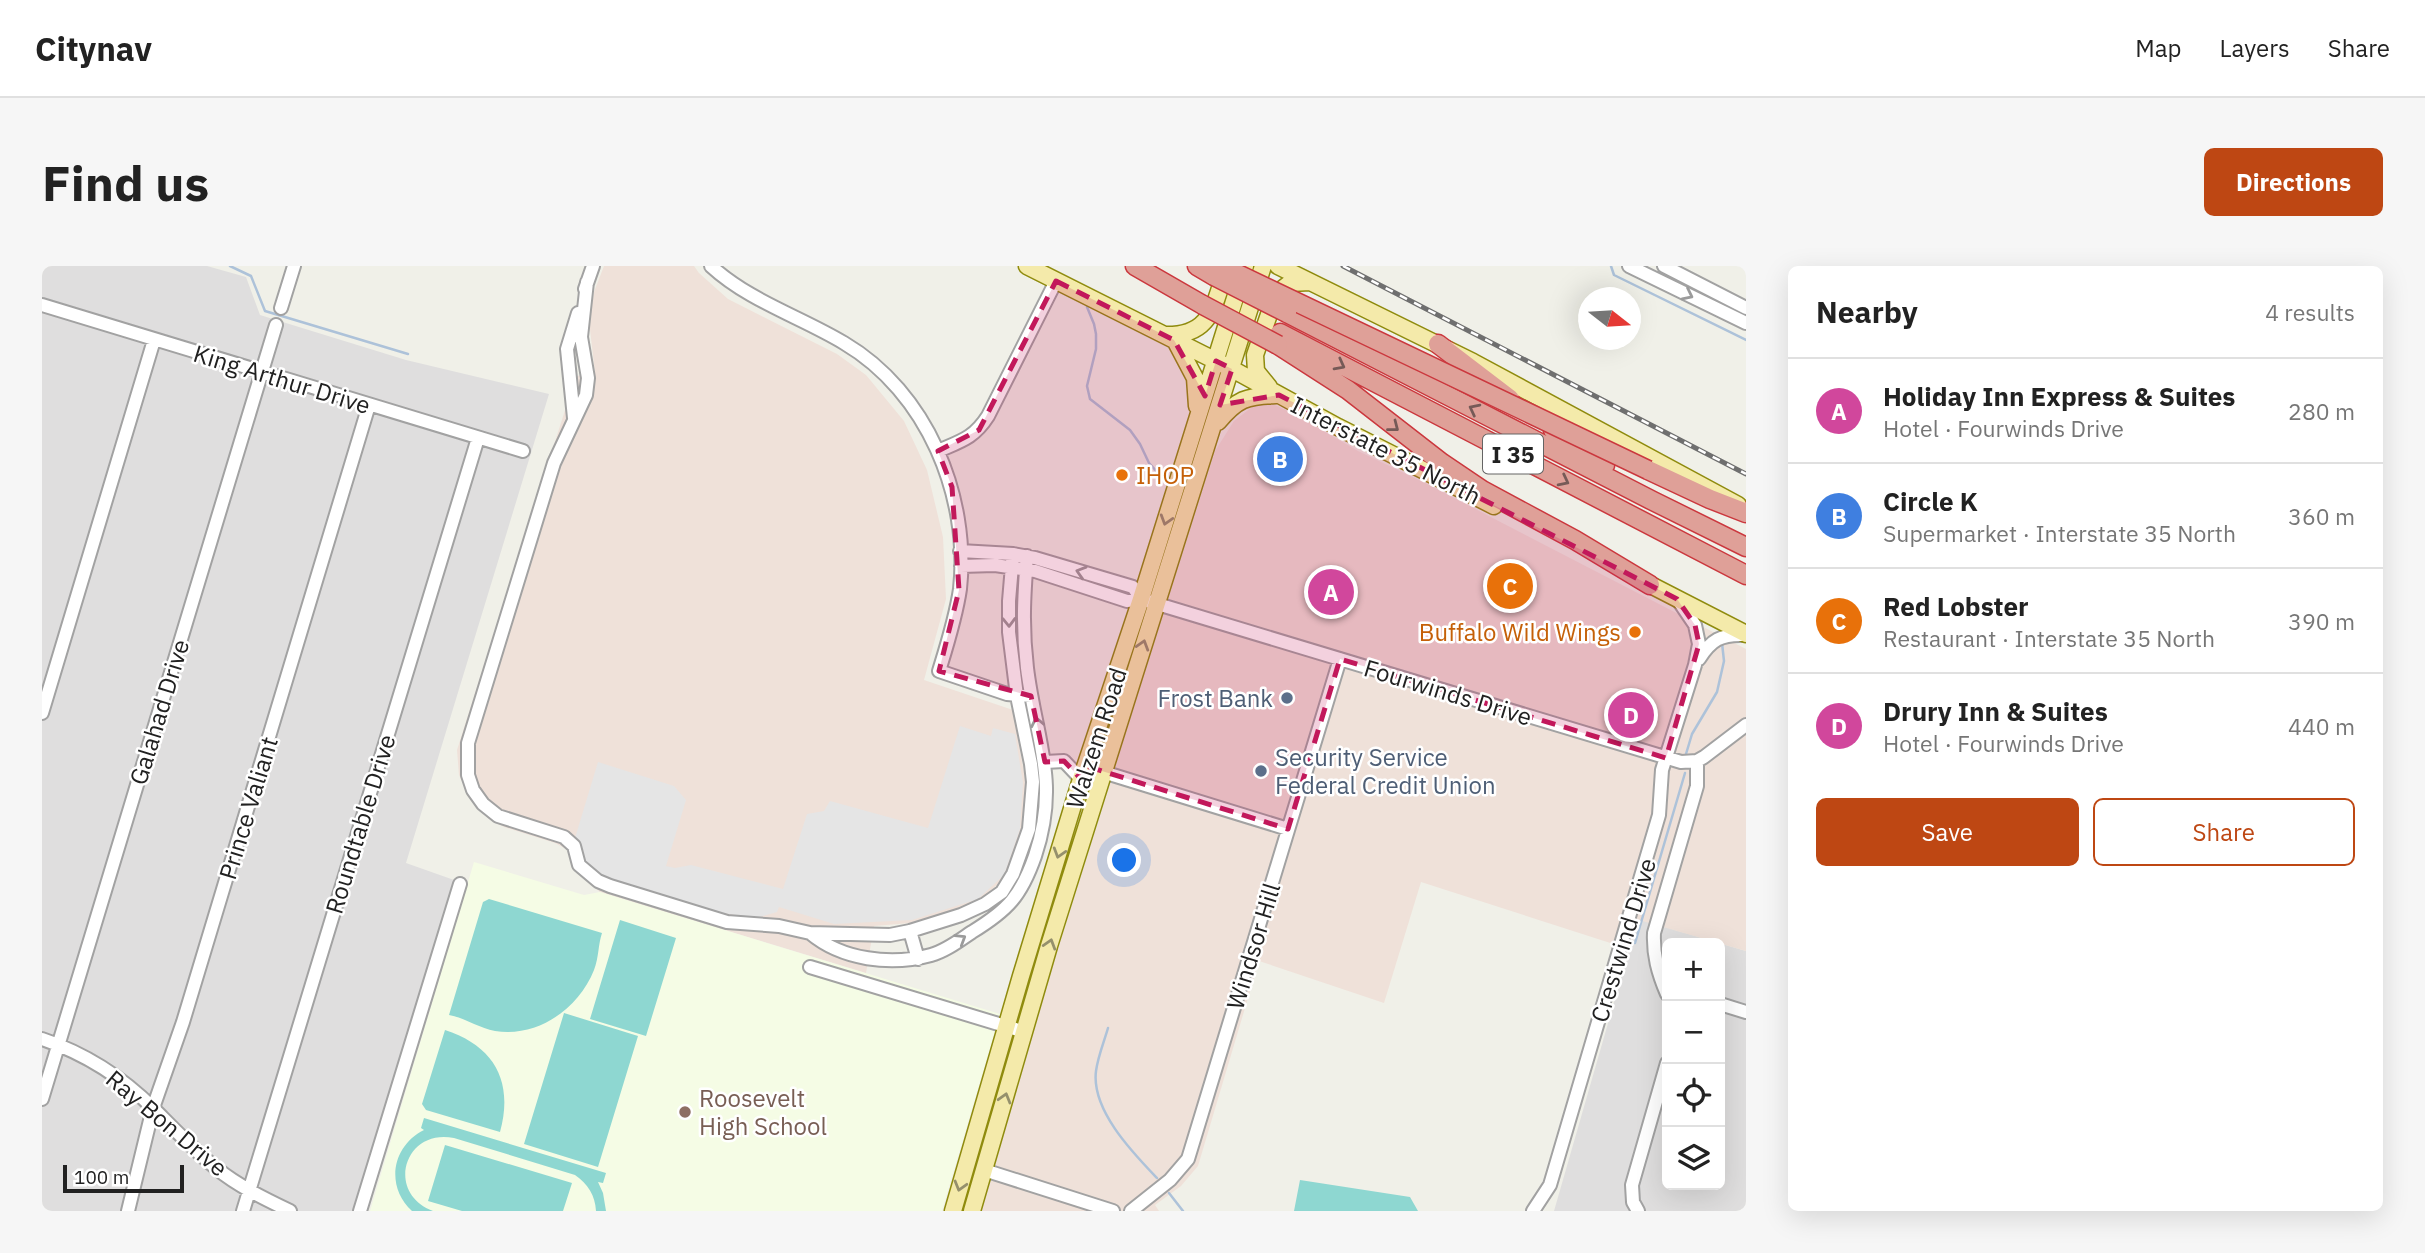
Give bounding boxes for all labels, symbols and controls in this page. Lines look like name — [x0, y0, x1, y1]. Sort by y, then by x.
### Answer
text: Citynav — [35, 27, 152, 70]
text: Map — [2135, 32, 2182, 64]
text: Layers — [2220, 32, 2290, 64]
text: Share — [2328, 32, 2390, 64]
button: Directions — [2204, 148, 2383, 216]
text: Find us — [42, 151, 209, 214]
one-way arrow — [1681, 286, 1693, 300]
north arrow — [1578, 287, 1641, 350]
text: Nearby — [1816, 292, 1918, 331]
text: 4 results — [2265, 297, 2355, 327]
street label: King Arthur Drive — [190, 337, 374, 421]
one-way arrow — [1333, 357, 1346, 370]
text: Holiday Inn Express & Suites — [1883, 379, 2235, 413]
street label: Interstate 35 North — [1285, 388, 1487, 512]
text: A — [1831, 396, 1847, 426]
text: 280 m — [2288, 396, 2355, 426]
one-way arrow — [1469, 404, 1481, 418]
text: Hotel · Fourwinds Drive — [1883, 413, 2124, 443]
one-way arrow — [1386, 418, 1399, 431]
pin: B — [1257, 433, 1303, 485]
road number: I 35 — [1483, 434, 1543, 474]
place label: IHOP — [1136, 459, 1194, 491]
marker: IHOP — [1114, 467, 1130, 483]
one-way arrow — [1557, 472, 1569, 486]
text: Circle K — [1883, 484, 1978, 518]
text: B — [1831, 501, 1847, 531]
text: 360 m — [2288, 501, 2355, 531]
one-way arrow — [1160, 514, 1175, 526]
text: Supermarket · Interstate 35 North — [1883, 518, 2236, 548]
pin: C — [1487, 560, 1533, 612]
one-way arrow — [1076, 565, 1088, 580]
pin: A — [1308, 566, 1354, 618]
text: Red Lobster — [1883, 589, 2029, 623]
text: C — [1832, 606, 1846, 636]
text: 390 m — [2288, 606, 2355, 636]
place label: Buffalo Wild Wings — [1419, 616, 1621, 648]
one-way arrow — [1001, 617, 1017, 628]
text: Restaurant · Interstate 35 North — [1883, 623, 2215, 653]
marker: Buffalo Wild Wings — [1627, 624, 1643, 640]
street label: Galahad Drive — [122, 635, 196, 789]
one-way arrow — [1135, 639, 1150, 651]
street label: Fourwinds Drive — [1360, 651, 1536, 733]
street label: Walzem Road — [1058, 663, 1134, 813]
place label: Frost Bank — [1158, 682, 1273, 714]
pin: D — [1608, 689, 1654, 741]
marker: Frost Bank — [1279, 690, 1295, 706]
text: Drury Inn & Suites — [1883, 694, 2108, 728]
text: D — [1831, 711, 1847, 741]
text: 440 m — [2288, 711, 2355, 741]
one-way arrow — [1030, 716, 1045, 728]
text: Hotel · Fourwinds Drive — [1883, 728, 2124, 758]
street label: Roundtable Drive — [318, 730, 402, 918]
street label: Prince Valiant — [211, 733, 285, 883]
place label: Security Service Federal Credit Union — [1275, 741, 1496, 801]
marker: Security Service Federal Credit Union — [1253, 763, 1269, 779]
button: Save — [1816, 798, 2079, 866]
button: Share — [2093, 798, 2355, 866]
your location — [1107, 843, 1141, 877]
one-way arrow — [1052, 847, 1067, 859]
street label: Crestwind Drive — [1583, 854, 1663, 1026]
street label: Windsor Hill — [1219, 879, 1287, 1013]
one-way arrow — [953, 934, 966, 947]
map controls — [1662, 938, 1725, 1190]
button: + — [1662, 938, 1725, 1001]
one-way arrow — [1042, 939, 1057, 951]
button: − — [1662, 1001, 1725, 1064]
street label: Ray Bon Drive — [99, 1063, 235, 1183]
button: locate — [1662, 1064, 1725, 1127]
place label: Roosevelt High School — [699, 1082, 827, 1142]
one-way arrow — [997, 1093, 1012, 1105]
marker: Roosevelt High School — [677, 1104, 693, 1120]
button: layers — [1662, 1127, 1725, 1190]
scale bar — [63, 1162, 184, 1194]
text: 100 m — [74, 1165, 129, 1189]
one-way arrow — [954, 1180, 969, 1192]

